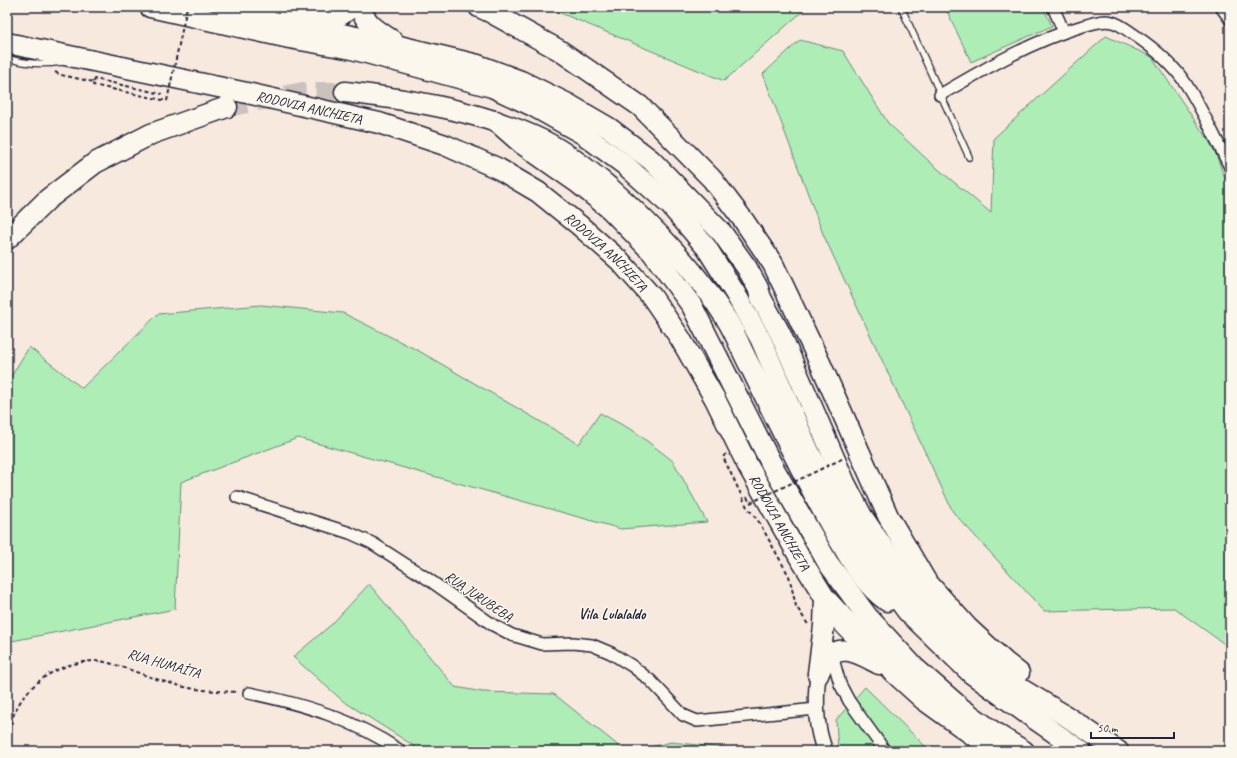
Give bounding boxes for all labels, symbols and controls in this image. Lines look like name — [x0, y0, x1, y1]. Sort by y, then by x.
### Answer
street label: RODOVIA ANCHIETA — [255, 87, 365, 128]
street label: RODOVIA ANCHIETA — [561, 209, 651, 296]
street label: RODOVIA ANCHIETA — [745, 471, 814, 574]
street label: RUA JURUBEBA — [442, 568, 517, 626]
district label: Vila Lulalaldo — [579, 605, 647, 624]
street label: RUA HUMAÍTA — [126, 645, 203, 682]
scale bar — [1091, 714, 1174, 740]
text: 50 m — [1097, 720, 1119, 736]

